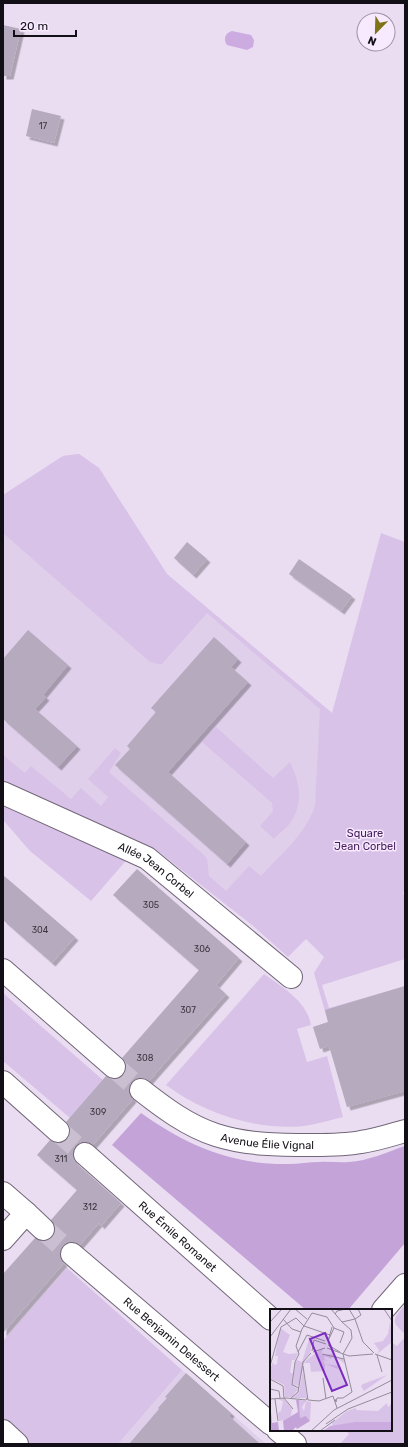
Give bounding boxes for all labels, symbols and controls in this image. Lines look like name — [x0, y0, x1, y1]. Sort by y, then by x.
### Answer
scale bar — [14, 12, 76, 38]
north arrow — [356, 12, 396, 52]
text: 20 m — [20, 19, 48, 33]
text: N — [366, 33, 378, 48]
house number: 17 — [39, 121, 48, 131]
park label: Square Jean Corbel — [334, 827, 396, 853]
street label: Allée Jean Corbel — [116, 840, 196, 901]
house number: 305 — [143, 900, 159, 910]
house number: 304 — [32, 925, 49, 935]
house number: 306 — [194, 944, 211, 954]
house number: 307 — [180, 1005, 196, 1015]
house number: 308 — [137, 1053, 154, 1063]
house number: 309 — [90, 1107, 106, 1117]
street label: Avenue Élie Vignal — [219, 1131, 314, 1152]
house number: 311 — [55, 1154, 68, 1164]
street label: Rue Émile Romanet — [136, 1199, 220, 1275]
house number: 312 — [83, 1202, 97, 1212]
street label: Rue Benjamin Delessert — [121, 1295, 222, 1385]
inset map — [270, 1309, 392, 1431]

